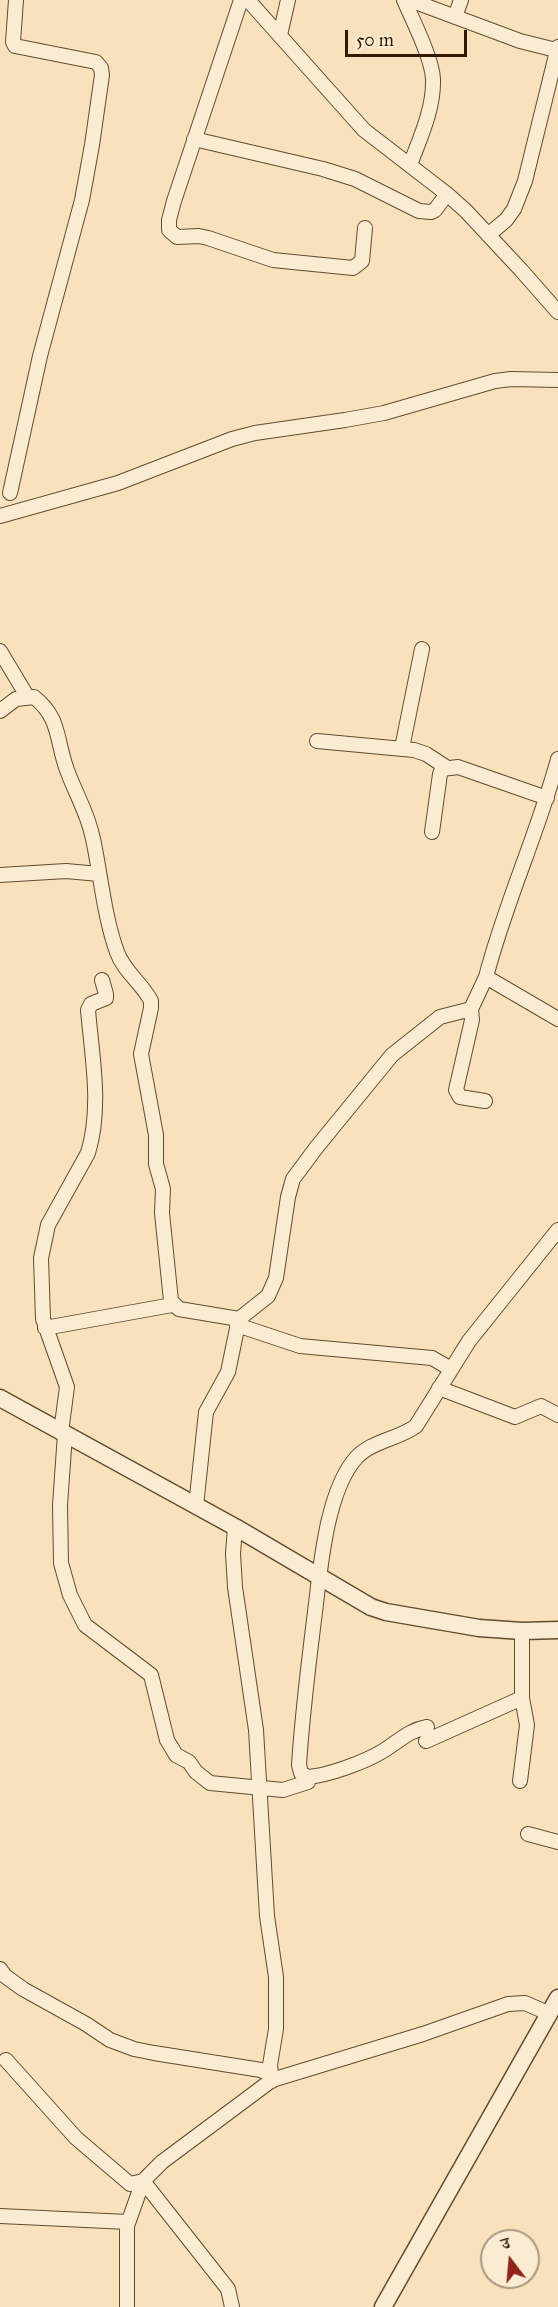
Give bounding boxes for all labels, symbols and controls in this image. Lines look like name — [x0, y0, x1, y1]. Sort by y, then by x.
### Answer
scale bar — [348, 18, 470, 56]
text: 50 m — [356, 29, 394, 51]
north arrow — [480, 2229, 540, 2289]
text: उ — [499, 2233, 512, 2253]

